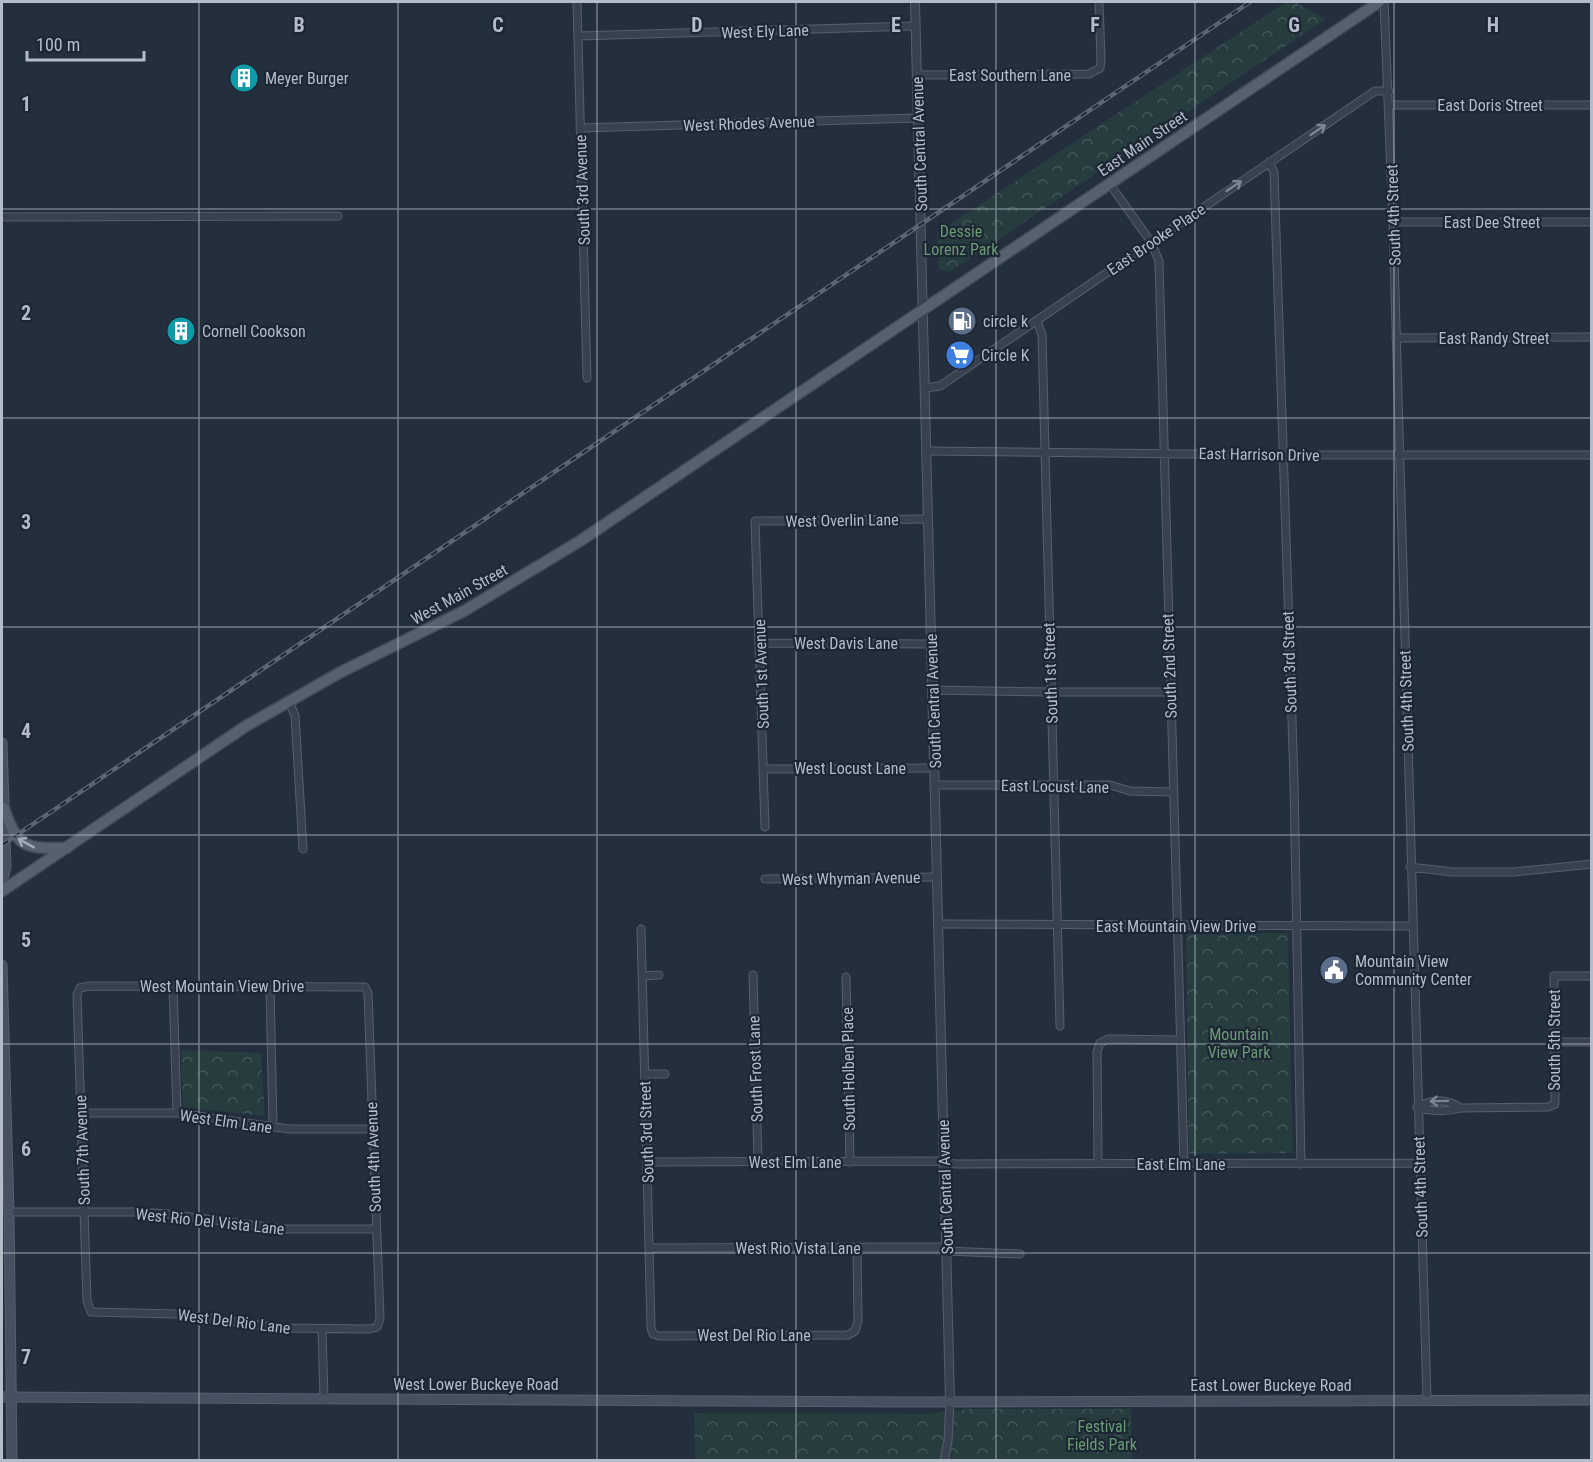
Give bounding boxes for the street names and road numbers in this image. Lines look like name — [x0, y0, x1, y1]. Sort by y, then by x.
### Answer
street label: West Ely Lane — [721, 20, 809, 43]
street label: East Southern Lane — [949, 66, 1071, 85]
street label: South Central Avenue — [908, 76, 931, 212]
street label: East Doris Street — [1437, 96, 1543, 115]
street label: East Main Street — [1094, 106, 1191, 180]
street label: West Rhodes Avenue — [683, 112, 815, 135]
street label: South 3rd Avenue — [571, 134, 594, 246]
street label: South 4th Street — [1382, 164, 1405, 266]
street label: East Brooke Place — [1104, 200, 1209, 279]
street label: East Dee Street — [1444, 213, 1541, 232]
street label: East Randy Street — [1439, 329, 1550, 348]
street label: East Harrison Drive — [1198, 444, 1320, 465]
street label: West Overlin Lane — [785, 510, 899, 531]
street label: West Main Street — [408, 560, 511, 629]
street label: South 3rd Street — [1278, 610, 1301, 713]
street label: South 2nd Street — [1158, 613, 1181, 719]
street label: South 1st Avenue — [750, 619, 773, 729]
street label: South 1st Street — [1039, 622, 1062, 724]
street label: South Central Avenue — [922, 633, 945, 769]
street label: West Davis Lane — [794, 634, 898, 653]
street label: South 4th Street — [1395, 650, 1418, 752]
street label: West Locust Lane — [794, 759, 906, 778]
street label: East Locust Lane — [1001, 776, 1109, 797]
street label: West Whyman Avenue — [781, 868, 921, 889]
street label: East Mountain View Drive — [1096, 917, 1256, 936]
street label: West Mountain View Drive — [140, 977, 304, 996]
street label: South 5th Street — [1545, 989, 1564, 1091]
street label: South Holben Place — [838, 1007, 859, 1131]
street label: South Frost Lane — [744, 1015, 767, 1123]
street label: South 3rd Street — [635, 1080, 658, 1183]
street label: South 7th Avenue — [71, 1095, 94, 1205]
street label: South 4th Avenue — [362, 1102, 385, 1212]
street label: West Elm Lane — [179, 1106, 273, 1137]
street label: South Central Avenue — [934, 1119, 957, 1255]
street label: South 4th Street — [1409, 1136, 1432, 1238]
street label: West Elm Lane — [748, 1153, 842, 1172]
street label: East Elm Lane — [1136, 1155, 1226, 1174]
street label: West Rio Del Vista Lane — [135, 1204, 285, 1239]
street label: West Rio Vista Lane — [735, 1239, 861, 1258]
street label: West Del Rio Lane — [176, 1305, 291, 1338]
street label: West Del Rio Lane — [697, 1326, 811, 1345]
street label: West Lower Buckeye Road — [393, 1375, 559, 1394]
street label: East Lower Buckeye Road — [1190, 1376, 1352, 1395]

